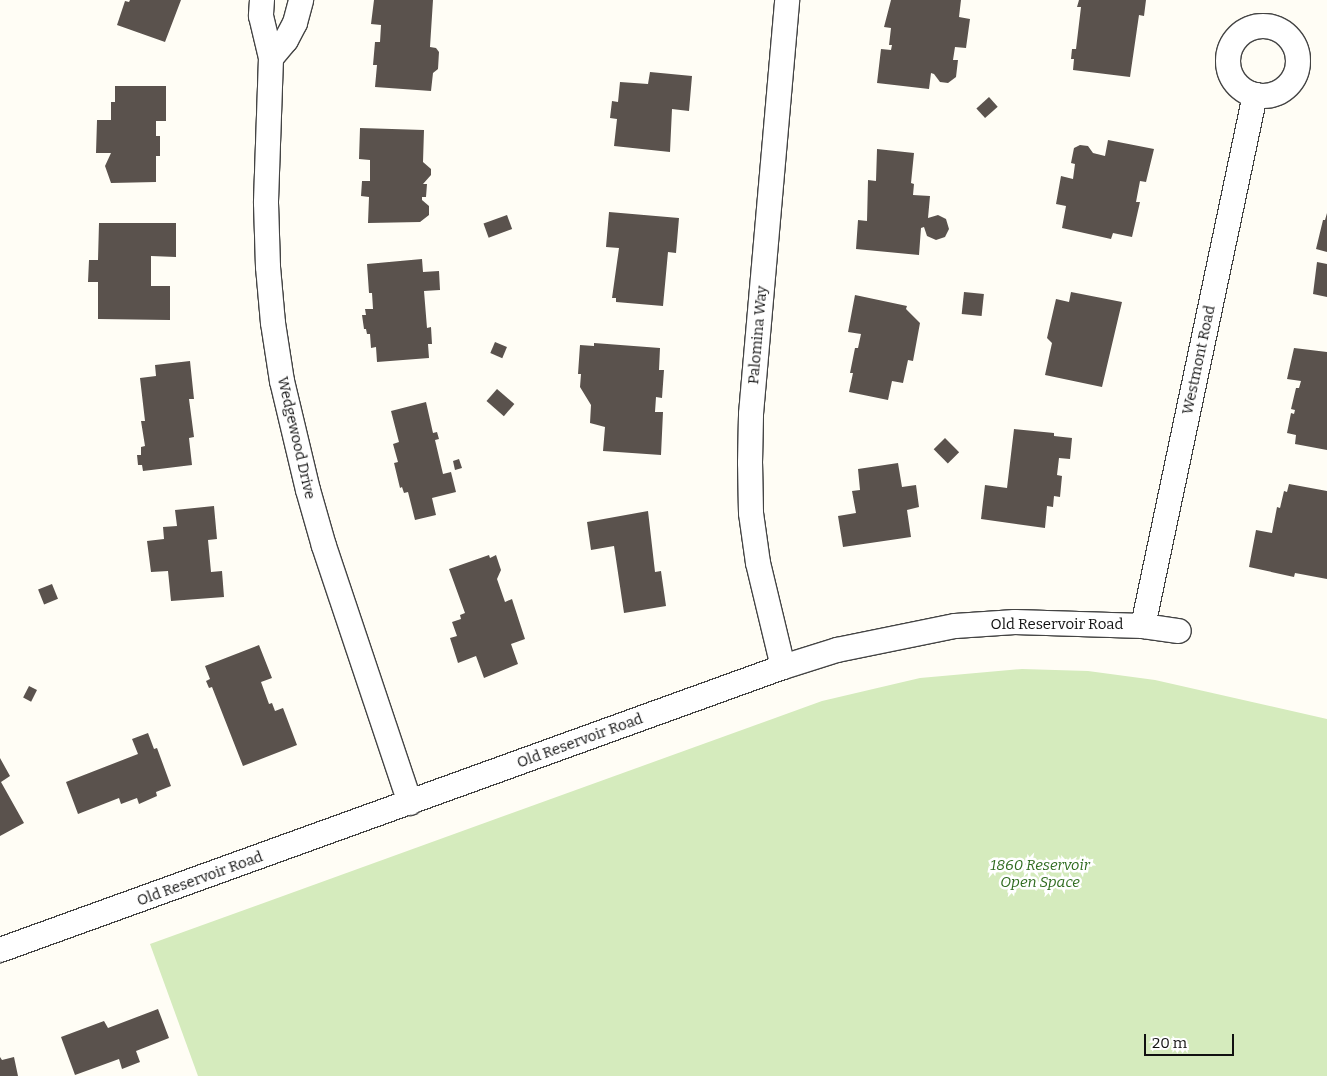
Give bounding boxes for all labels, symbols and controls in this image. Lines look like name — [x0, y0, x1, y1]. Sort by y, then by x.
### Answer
street label: Palomina Way — [745, 285, 771, 385]
street label: Westmont Road — [1179, 304, 1219, 416]
street label: Wedgewood Drive — [273, 375, 319, 501]
street label: Old Reservoir Road — [991, 616, 1123, 634]
street label: Old Reservoir Road — [515, 710, 645, 772]
street label: Old Reservoir Road — [135, 848, 265, 910]
park label: 1860 Reservoir Open Space — [990, 856, 1090, 891]
scale bar — [1147, 1024, 1237, 1056]
text: 20 m — [1152, 1034, 1187, 1052]

